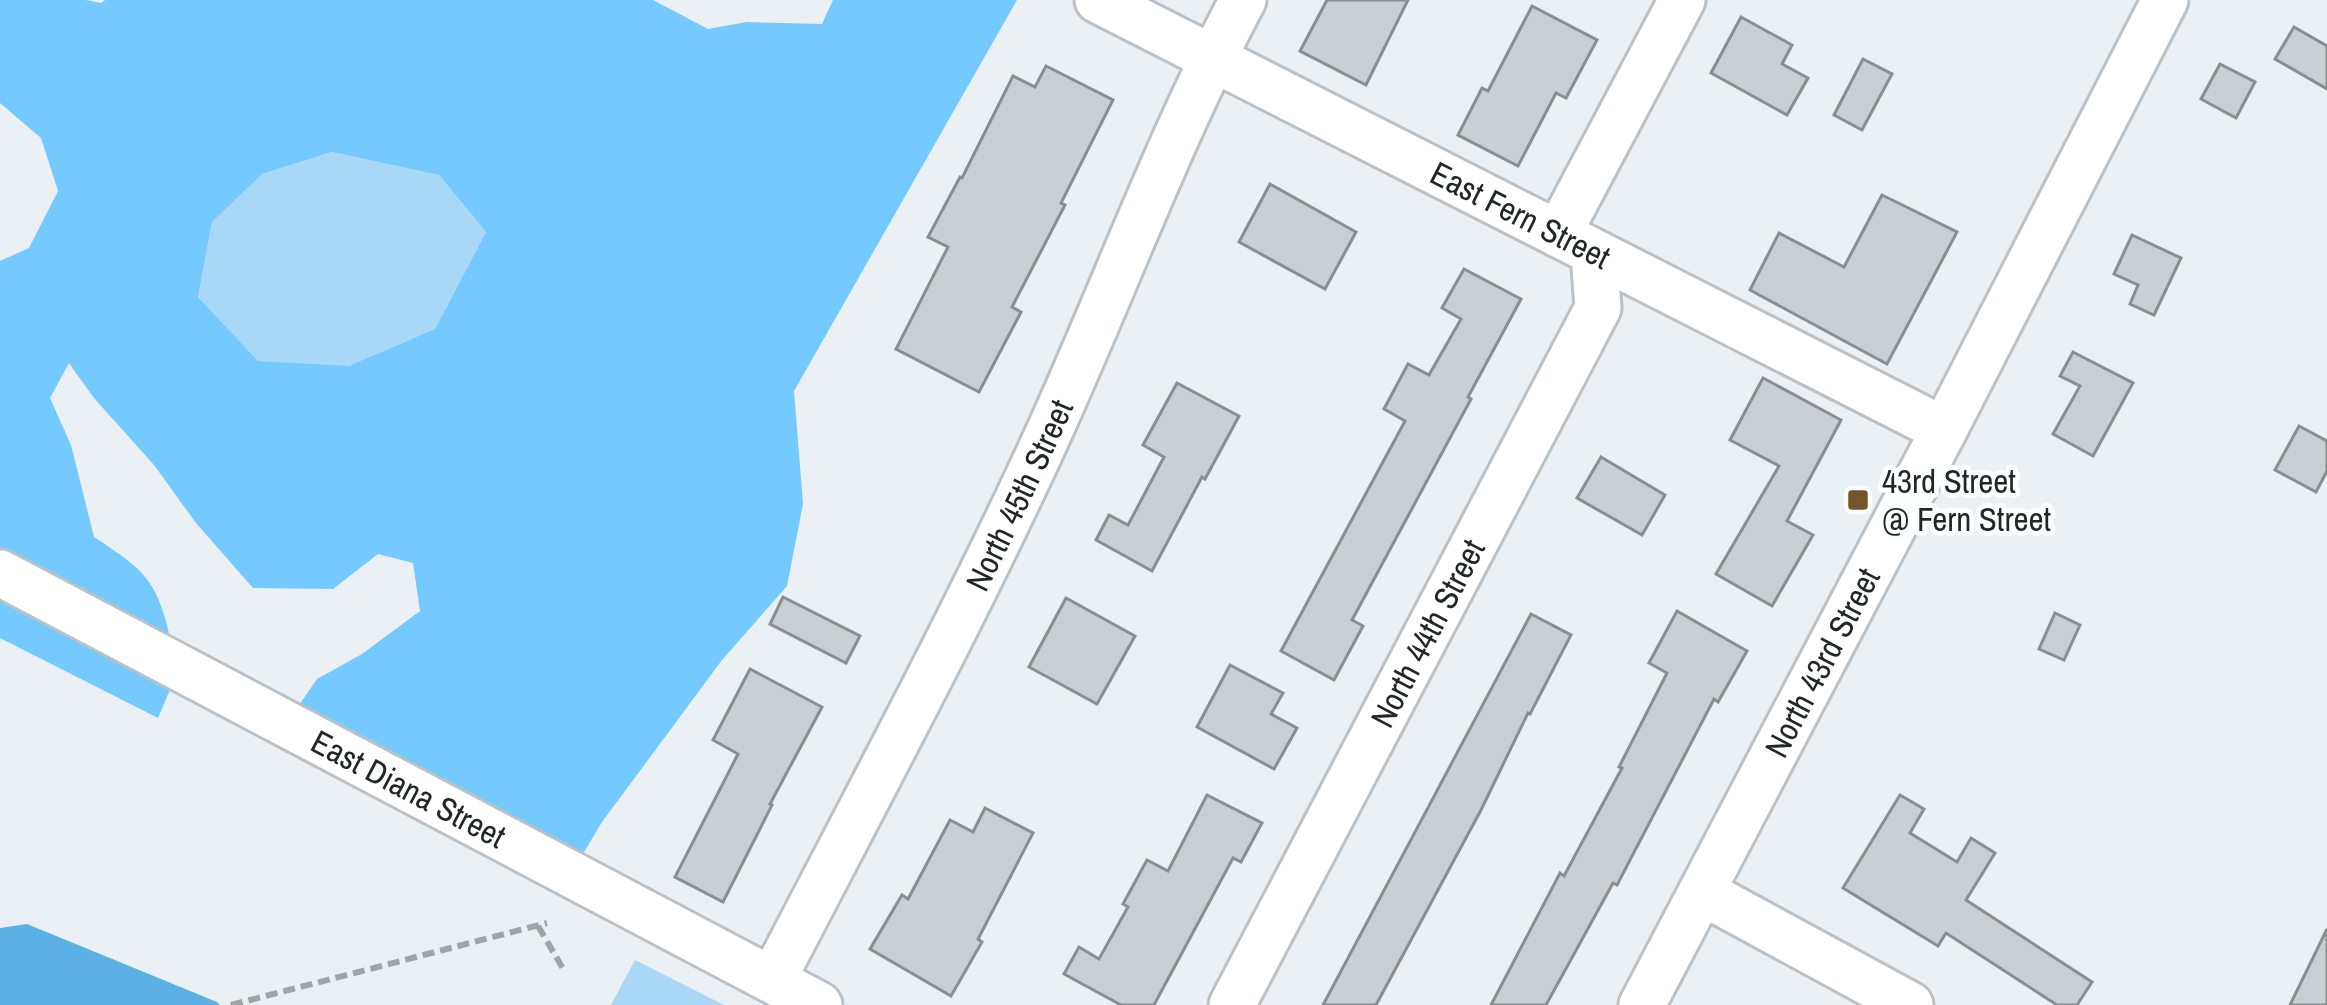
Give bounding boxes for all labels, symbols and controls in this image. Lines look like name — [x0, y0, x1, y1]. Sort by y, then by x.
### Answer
street label: East Fern Street — [1423, 151, 1618, 279]
street label: North 45th Street — [955, 393, 1083, 598]
place label: 43rd Street @ Fern Street — [1882, 459, 2051, 541]
marker: 43rd Street @ Fern Street — [1845, 487, 1871, 513]
street label: North 44th Street — [1360, 532, 1495, 735]
street label: North 43rd Street — [1754, 560, 1890, 765]
street label: East Diana Street — [304, 719, 513, 858]

